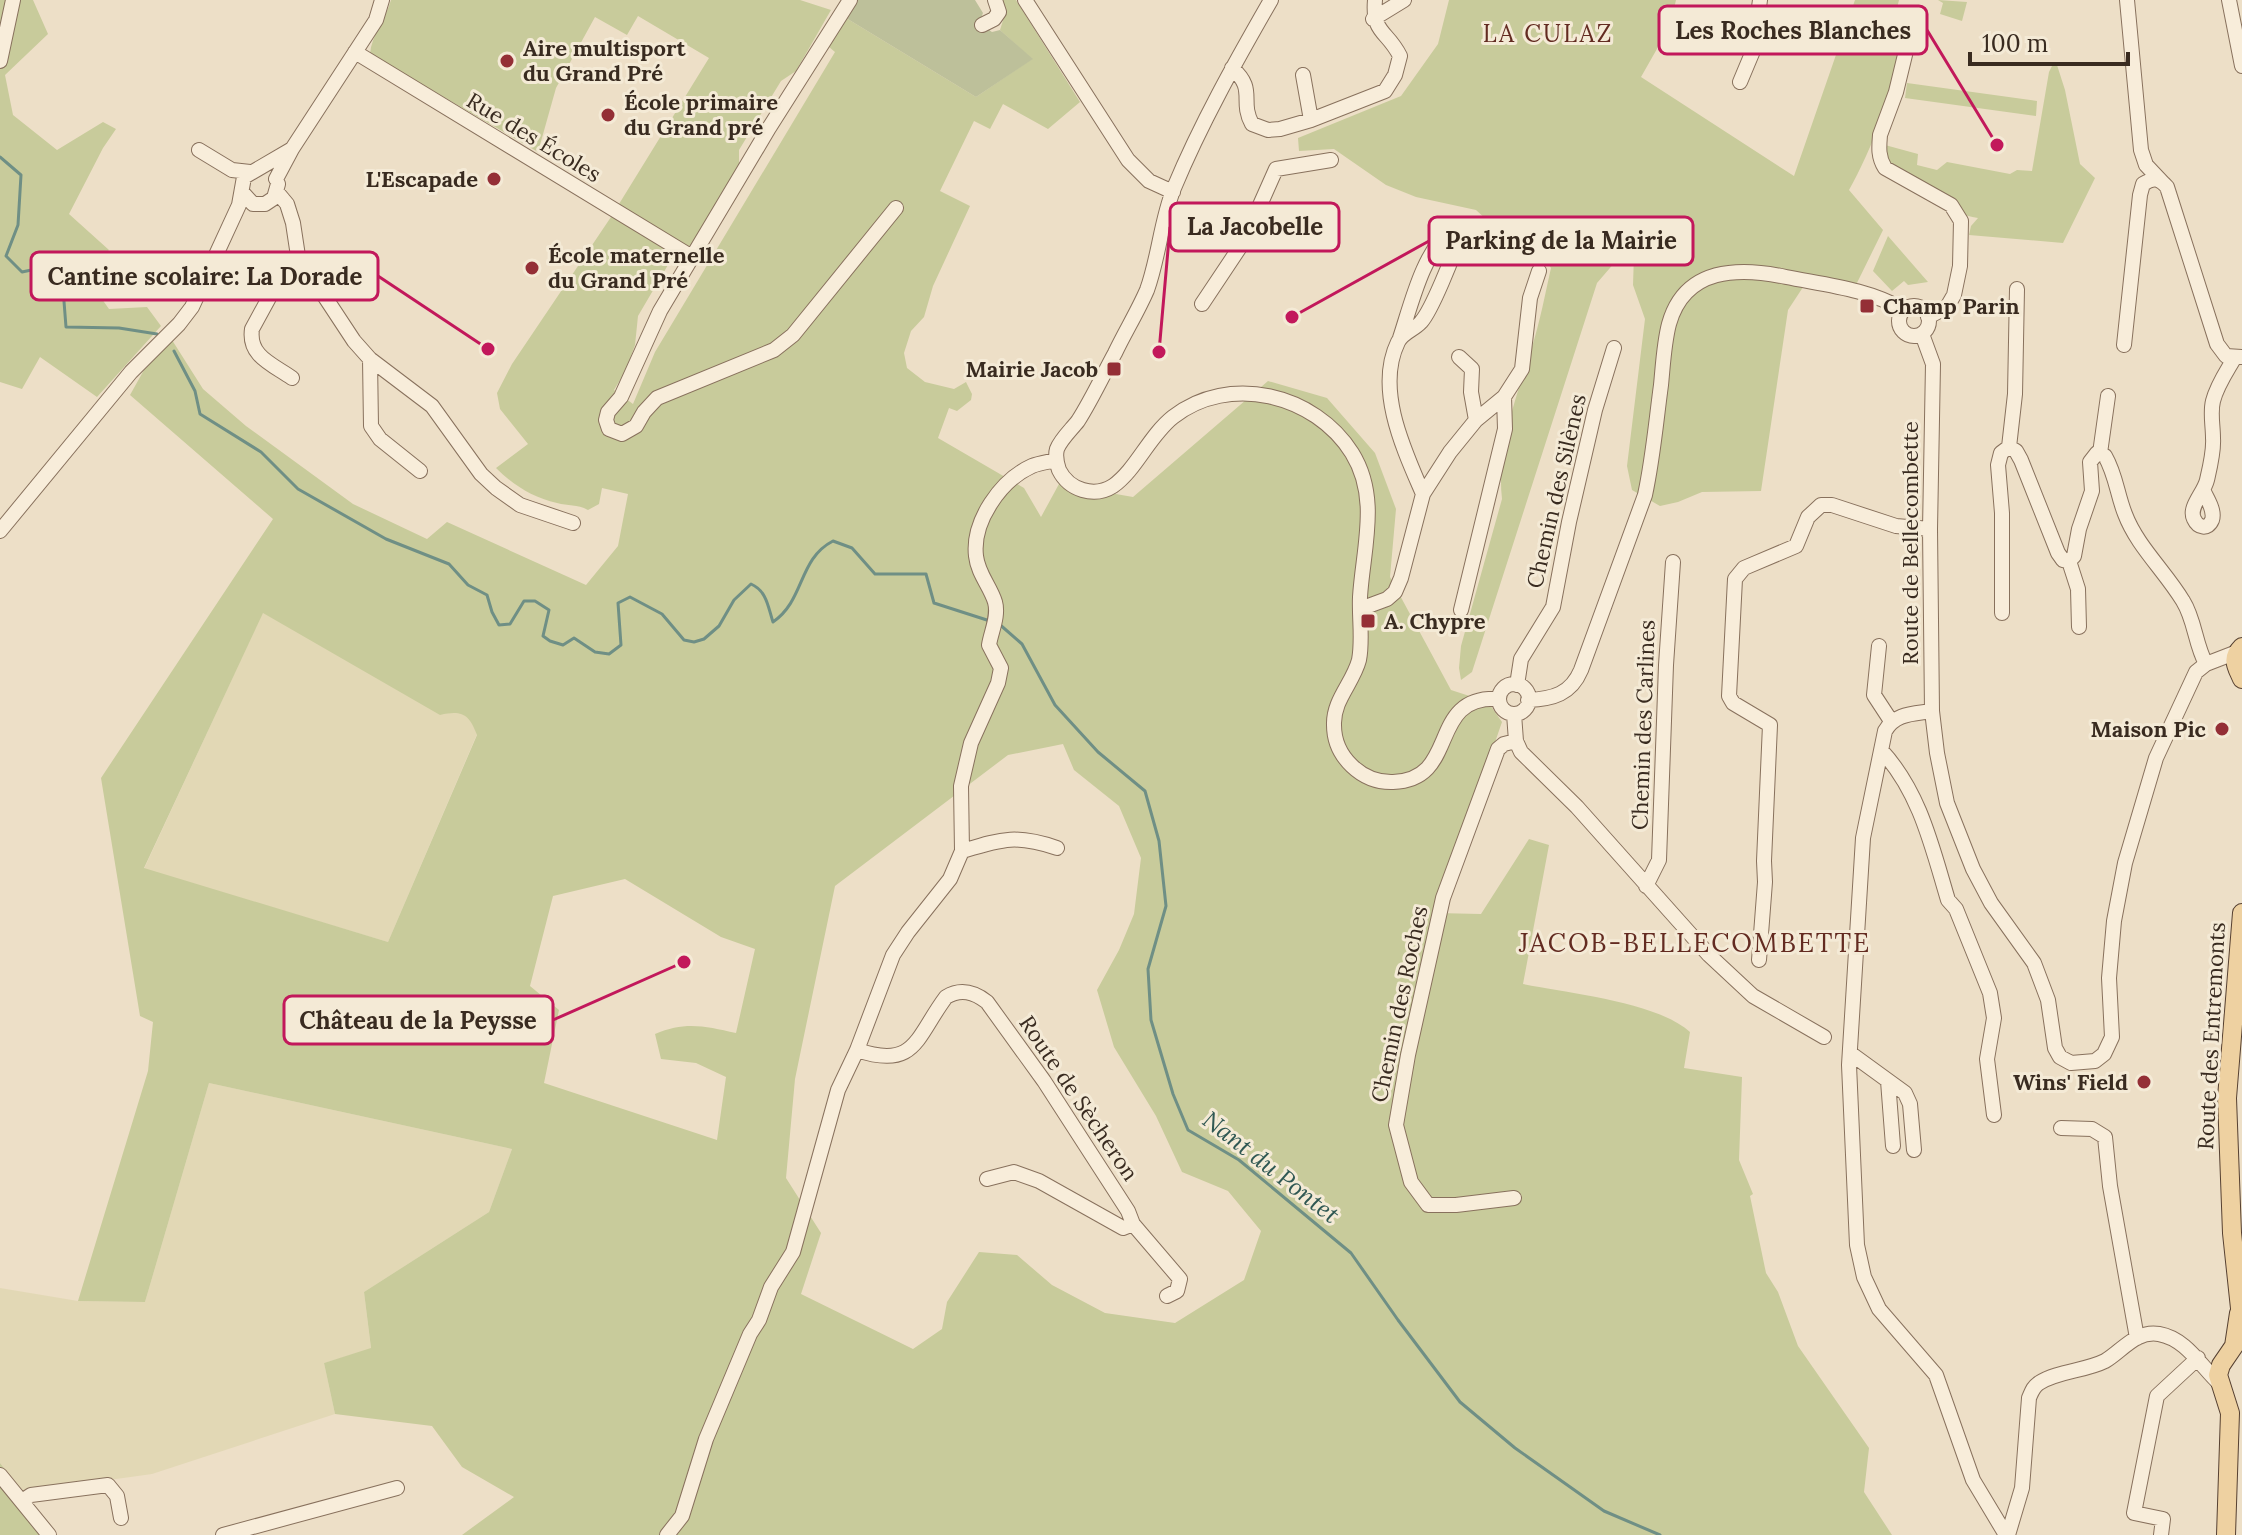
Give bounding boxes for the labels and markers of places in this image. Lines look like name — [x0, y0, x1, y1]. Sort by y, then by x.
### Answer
callout: Les Roches Blanches — [1659, 6, 1927, 54]
place label: Aire multisport du Grand Pré — [523, 34, 686, 87]
marker: Aire multisport du Grand Pré — [498, 52, 516, 70]
place label: École primaire du Grand pré — [624, 88, 778, 141]
marker: École primaire du Grand pré — [599, 106, 617, 124]
place label: L'Escapade — [365, 165, 478, 193]
marker: L'Escapade — [485, 170, 503, 188]
callout: La Jacobelle — [1170, 203, 1339, 251]
callout: Parking de la Mairie — [1429, 217, 1693, 265]
place label: École maternelle du Grand Pré — [548, 241, 725, 294]
callout: Cantine scolaire: La Dorade — [31, 252, 378, 300]
marker: École maternelle du Grand Pré — [523, 259, 541, 277]
place label: Champ Parin — [1883, 292, 2020, 320]
marker: Champ Parin — [1858, 297, 1876, 315]
place label: Mairie Jacob — [966, 355, 1098, 383]
marker: Mairie Jacob — [1105, 360, 1123, 378]
place label: A. Chypre — [1384, 607, 1486, 635]
marker: A. Chypre — [1359, 612, 1377, 630]
place label: Maison Pic — [2090, 715, 2207, 743]
marker: Maison Pic — [2213, 720, 2231, 738]
callout: Château de la Peysse — [284, 996, 553, 1044]
place label: Wins' Field — [2013, 1068, 2128, 1096]
marker: Wins' Field — [2135, 1073, 2153, 1091]

